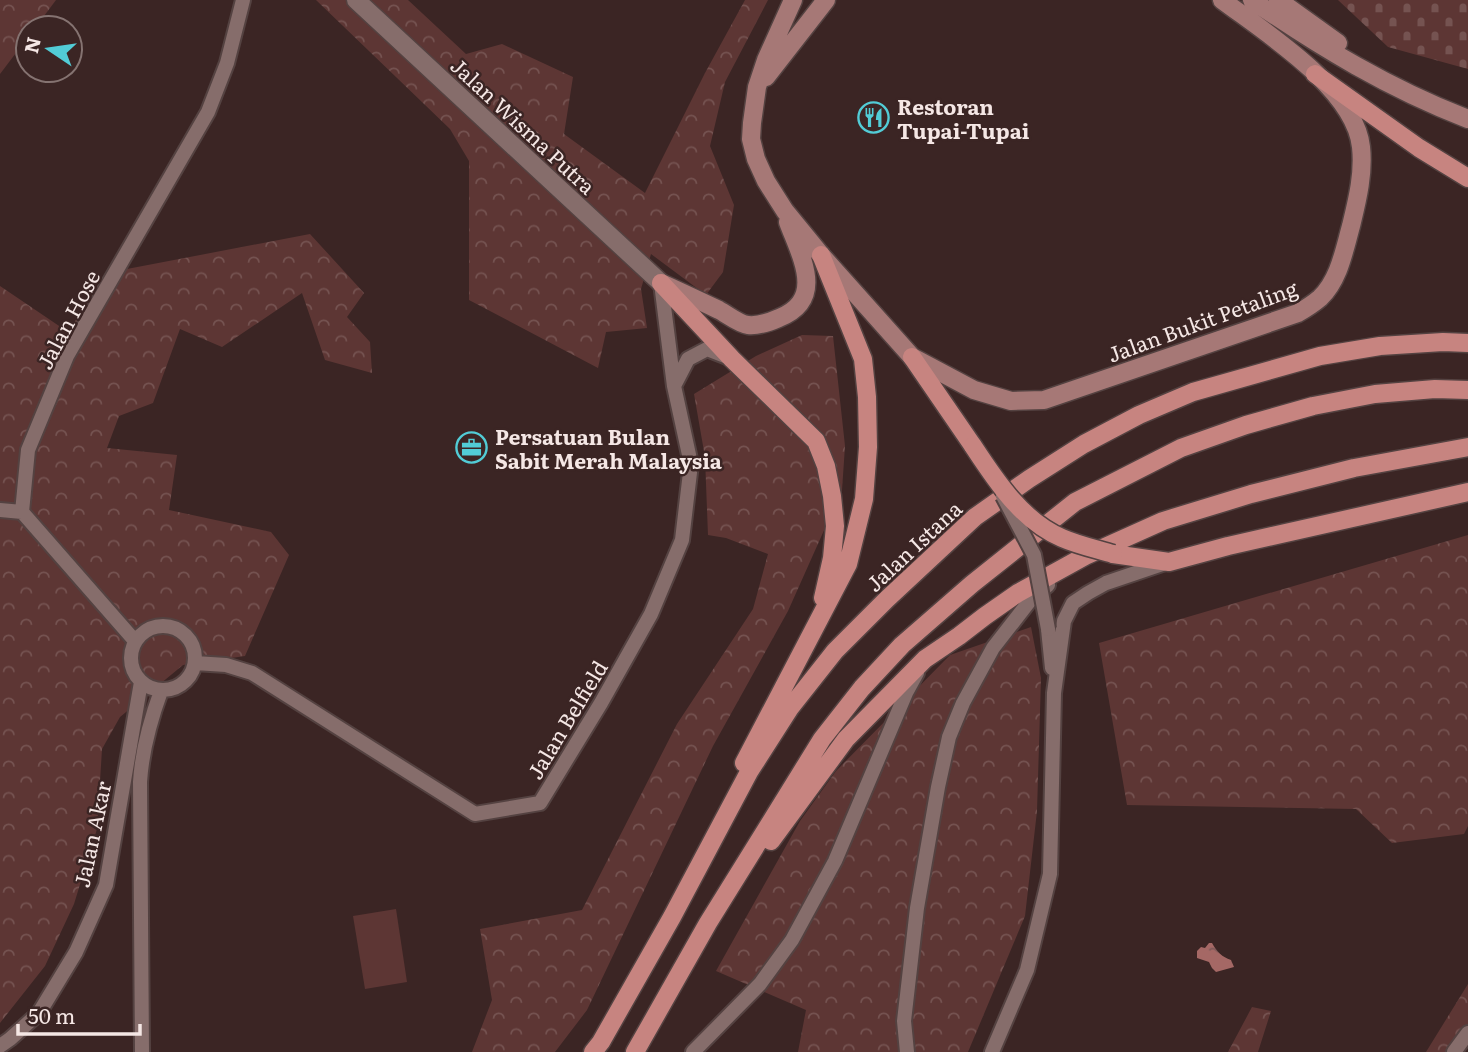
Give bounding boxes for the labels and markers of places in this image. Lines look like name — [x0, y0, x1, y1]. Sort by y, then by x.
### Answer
place label: Restoran Tupai-Tupai — [897, 90, 1030, 145]
restaurant icon: Restoran Tupai-Tupai — [857, 100, 891, 134]
place label: Persatuan Bulan Sabit Merah Malaysia — [495, 420, 723, 475]
office icon: Persatuan Bulan Sabit Merah Malaysia — [455, 430, 489, 464]

